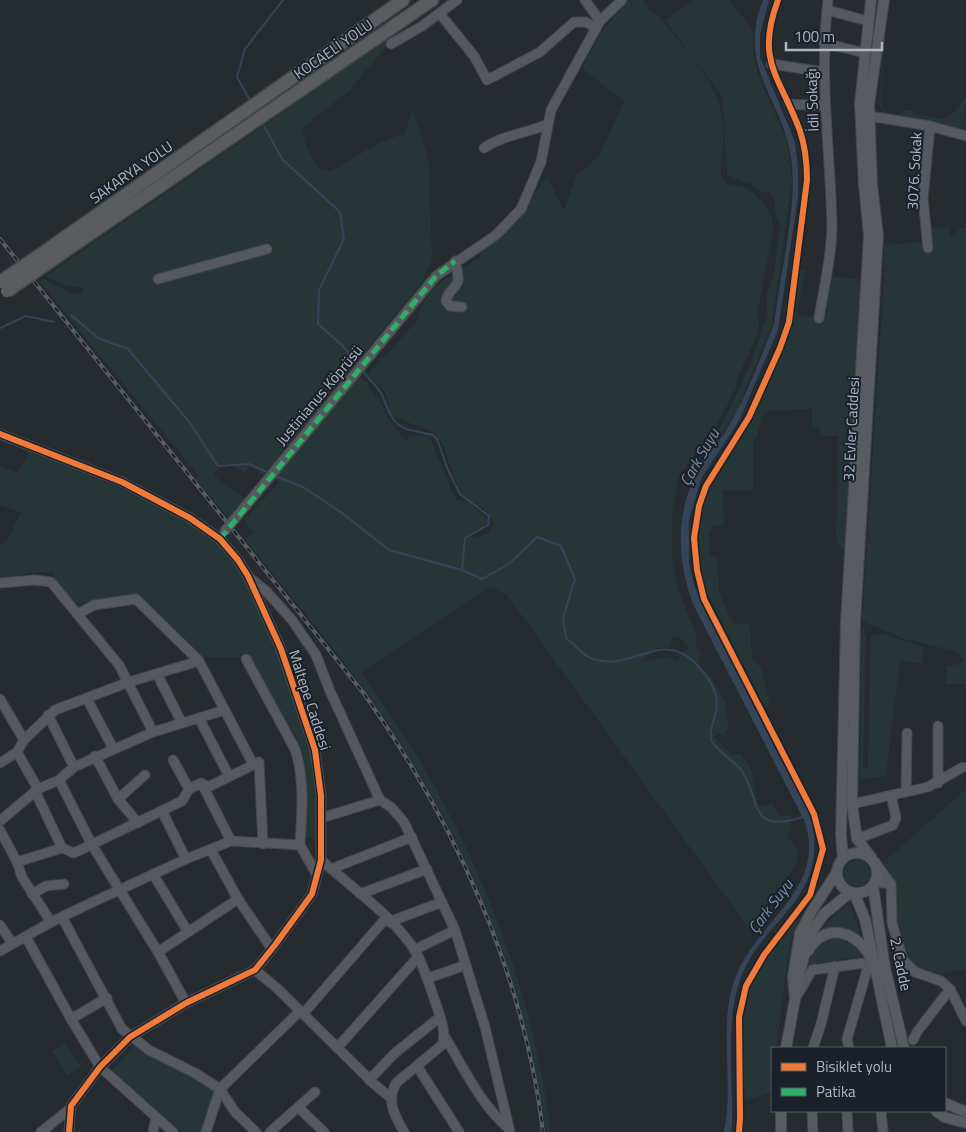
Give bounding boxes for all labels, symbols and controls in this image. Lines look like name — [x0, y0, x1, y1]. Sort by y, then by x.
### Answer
street label: KOCAELİ YOLU — [289, 13, 377, 85]
scale bar — [786, 20, 882, 52]
text: 100 m — [794, 25, 835, 48]
street label: İdil Sokağı — [799, 68, 825, 132]
street label: 3076. Sokak — [900, 131, 928, 211]
street label: SAKARYA YOLU — [85, 135, 177, 209]
street label: Justinianus Köprüsü — [270, 340, 368, 450]
street label: 32 Evler Caddesi — [837, 376, 865, 482]
water label: Çark Suyu — [673, 423, 726, 490]
street label: Maltepe Caddesi — [283, 647, 337, 753]
water label: Çark Suyu — [742, 873, 799, 938]
street label: 2. Cadde — [884, 935, 918, 993]
legend — [771, 1047, 946, 1112]
text: Bisiklet yolu — [816, 1055, 892, 1078]
text: Patika — [816, 1080, 856, 1103]

